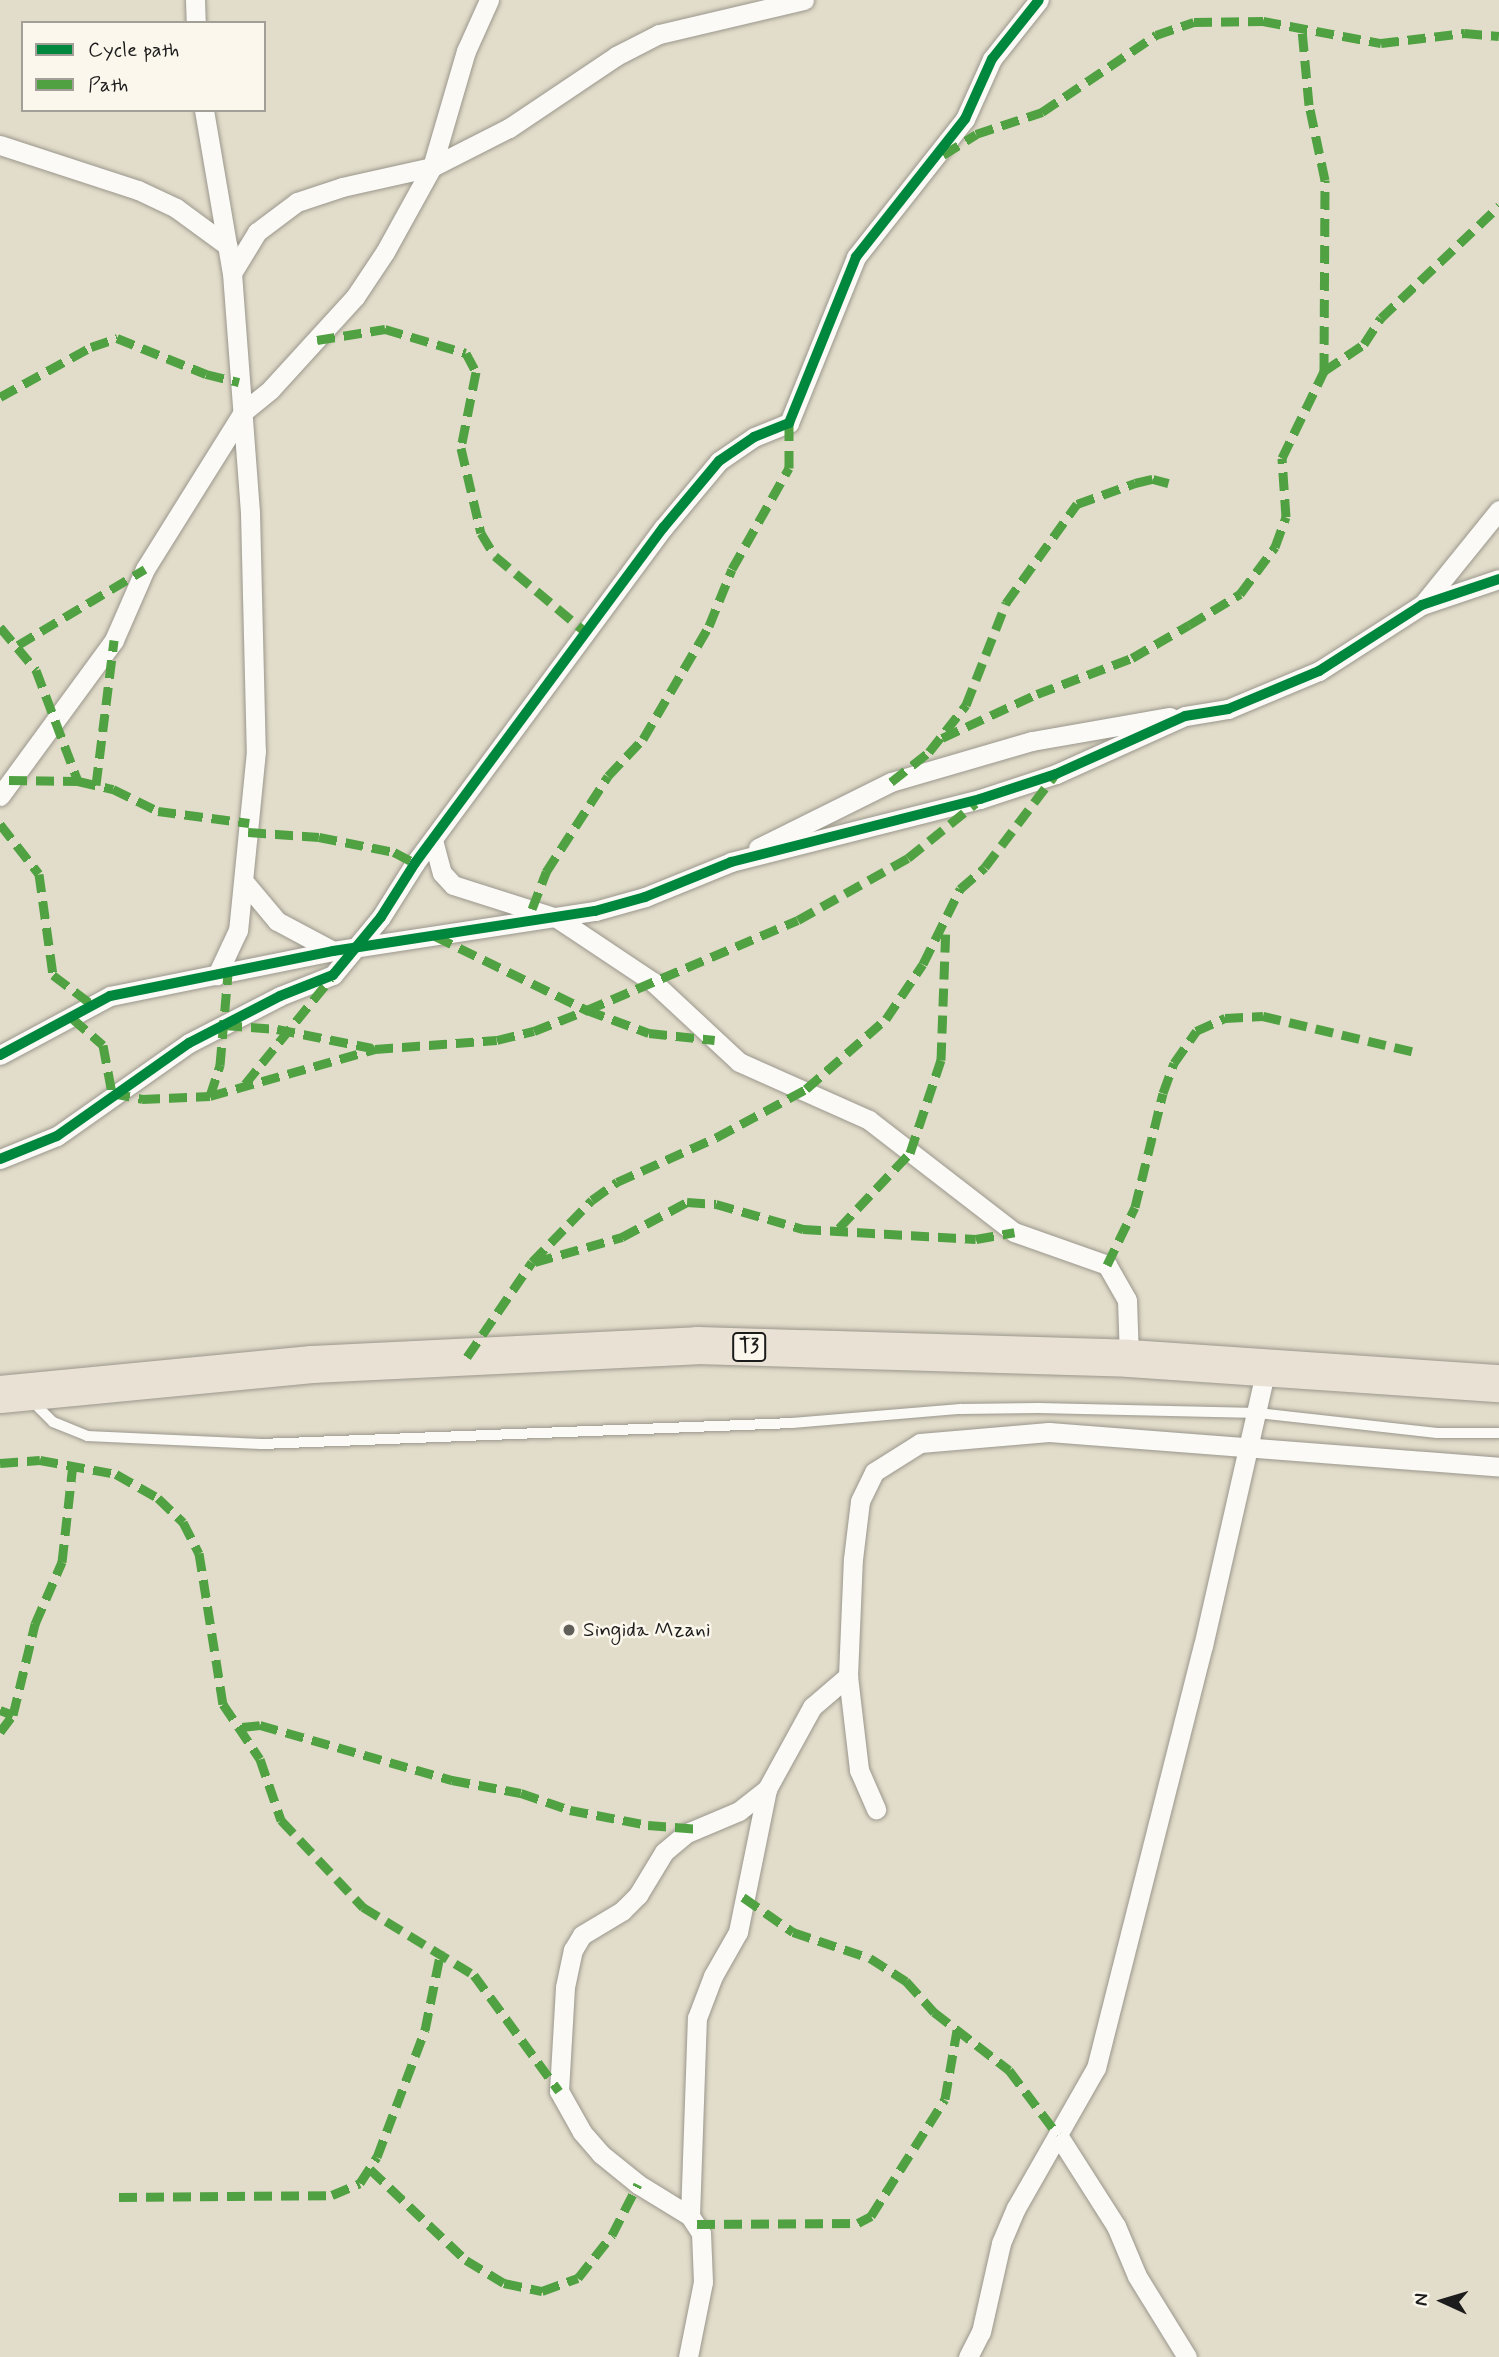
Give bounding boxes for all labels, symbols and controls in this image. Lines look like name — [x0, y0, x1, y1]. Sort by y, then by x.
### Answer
legend — [21, 21, 266, 112]
text: Cycle path — [88, 36, 179, 64]
text: Path — [88, 71, 128, 99]
road number: T3 — [732, 1331, 766, 1362]
place label: Singida Mzani — [583, 1617, 716, 1643]
marker: Singida Mzani — [561, 1622, 577, 1638]
north arrow — [1408, 2266, 1478, 2336]
text: N — [1409, 2292, 1434, 2307]

